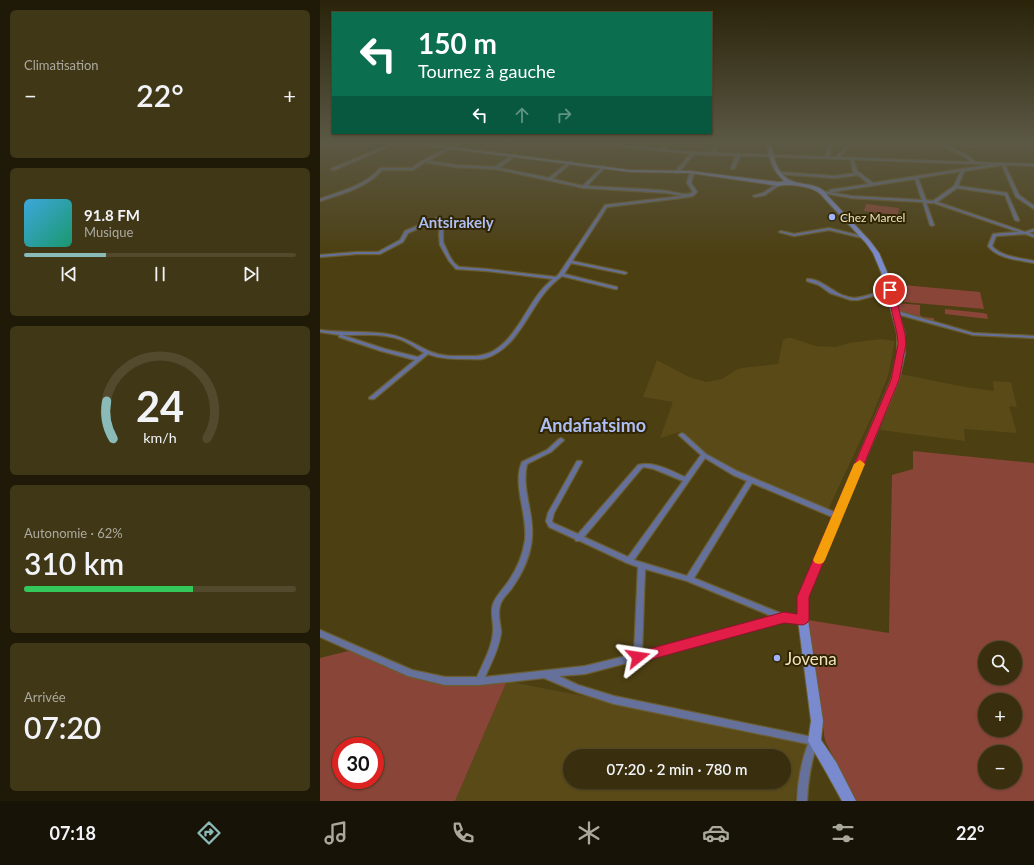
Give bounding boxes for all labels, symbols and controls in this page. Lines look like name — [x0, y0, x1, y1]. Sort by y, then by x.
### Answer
text: 150 m — [418, 26, 497, 60]
icon: left — [352, 28, 404, 80]
text: Climatisation — [24, 57, 99, 73]
text: Tournez à gauche — [418, 60, 556, 82]
text: 22° — [136, 77, 184, 113]
text: − — [24, 82, 37, 109]
text: + — [283, 82, 296, 109]
icon: left — [469, 104, 491, 126]
icon: ahead — [511, 104, 533, 126]
icon: right — [553, 104, 575, 126]
text: 91.8 FM — [84, 206, 140, 224]
place label: Chez Marcel — [840, 210, 905, 225]
marker: Chez Marcel — [827, 212, 837, 222]
district label: Antsirakely — [417, 213, 494, 231]
text: Musique — [84, 224, 133, 240]
icon: previous — [58, 263, 80, 285]
icon: pause — [149, 263, 171, 285]
icon: next — [240, 263, 262, 285]
pin — [873, 273, 907, 307]
icon: arrive — [879, 279, 901, 301]
text: 24 — [136, 380, 184, 430]
district label: Andafiatsimo — [539, 414, 646, 436]
text: km/h — [143, 428, 177, 445]
text: Autonomie · 62% — [24, 525, 123, 541]
text: 310 km — [24, 545, 124, 581]
position arrow — [617, 636, 659, 678]
map controls — [978, 641, 1022, 789]
button: search — [978, 641, 1022, 685]
place label: Jovena — [785, 648, 837, 669]
marker: Jovena — [772, 653, 782, 663]
text: Arrivée — [24, 689, 66, 705]
button: + — [978, 693, 1022, 737]
text: 07:20 — [24, 709, 101, 745]
speed limit sign: 30 — [332, 737, 384, 789]
button: − — [978, 745, 1022, 789]
text: 07:20 · 2 min · 780 m — [607, 760, 747, 778]
icon: directions — [195, 819, 223, 847]
icon: music — [322, 819, 350, 847]
icon: phone — [449, 819, 477, 847]
icon: climate — [575, 819, 603, 847]
icon: car — [702, 819, 730, 847]
icon: filters — [829, 819, 857, 847]
text: 07:18 — [49, 822, 96, 844]
text: 22° — [956, 822, 984, 844]

